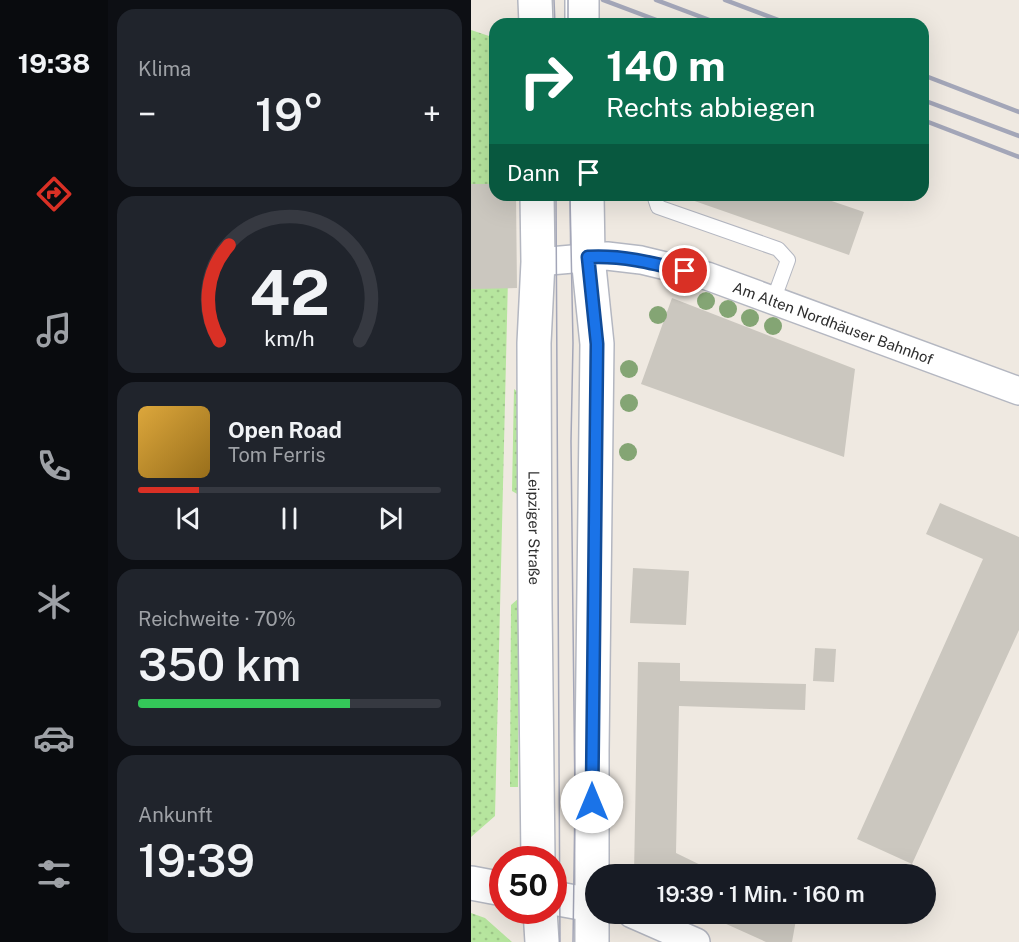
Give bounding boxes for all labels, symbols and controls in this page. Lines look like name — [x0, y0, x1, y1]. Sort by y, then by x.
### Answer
text: 140 m — [606, 41, 726, 90]
icon: right — [507, 42, 585, 120]
text: 19:38 — [18, 47, 90, 79]
text: Klima — [138, 57, 191, 81]
text: 19° — [255, 88, 324, 141]
text: Rechts abbiegen — [606, 91, 815, 123]
text: − — [138, 95, 156, 133]
text: + — [423, 95, 441, 133]
icon: arrive — [572, 156, 605, 189]
text: Dann — [507, 160, 560, 186]
icon: directions — [33, 173, 75, 215]
pin — [659, 245, 710, 296]
icon: arrive — [668, 254, 701, 287]
text: 42 — [249, 257, 330, 330]
street label: Am Alten Nordhäuser Bahnhof — [731, 278, 936, 367]
icon: music — [33, 309, 75, 351]
text: km/h — [264, 327, 315, 352]
text: Open Road — [228, 417, 342, 443]
text: Tom Ferris — [228, 443, 326, 467]
icon: phone — [33, 445, 75, 487]
street label: Leipziger Straße — [526, 471, 543, 585]
icon: previous — [172, 502, 205, 535]
icon: pause — [273, 502, 306, 535]
icon: next — [374, 502, 407, 535]
icon: climate — [33, 581, 75, 623]
text: Reichweite · 70% — [138, 607, 296, 631]
text: 350 km — [138, 638, 301, 691]
icon: car — [33, 717, 75, 759]
position arrow — [560, 770, 624, 834]
text: Ankunft — [138, 803, 213, 827]
text: 19:39 — [138, 834, 255, 887]
speed limit sign: 50 — [489, 846, 567, 924]
icon: filters — [33, 853, 75, 895]
text: 19:39 · 1 Min. · 160 m — [656, 881, 865, 907]

